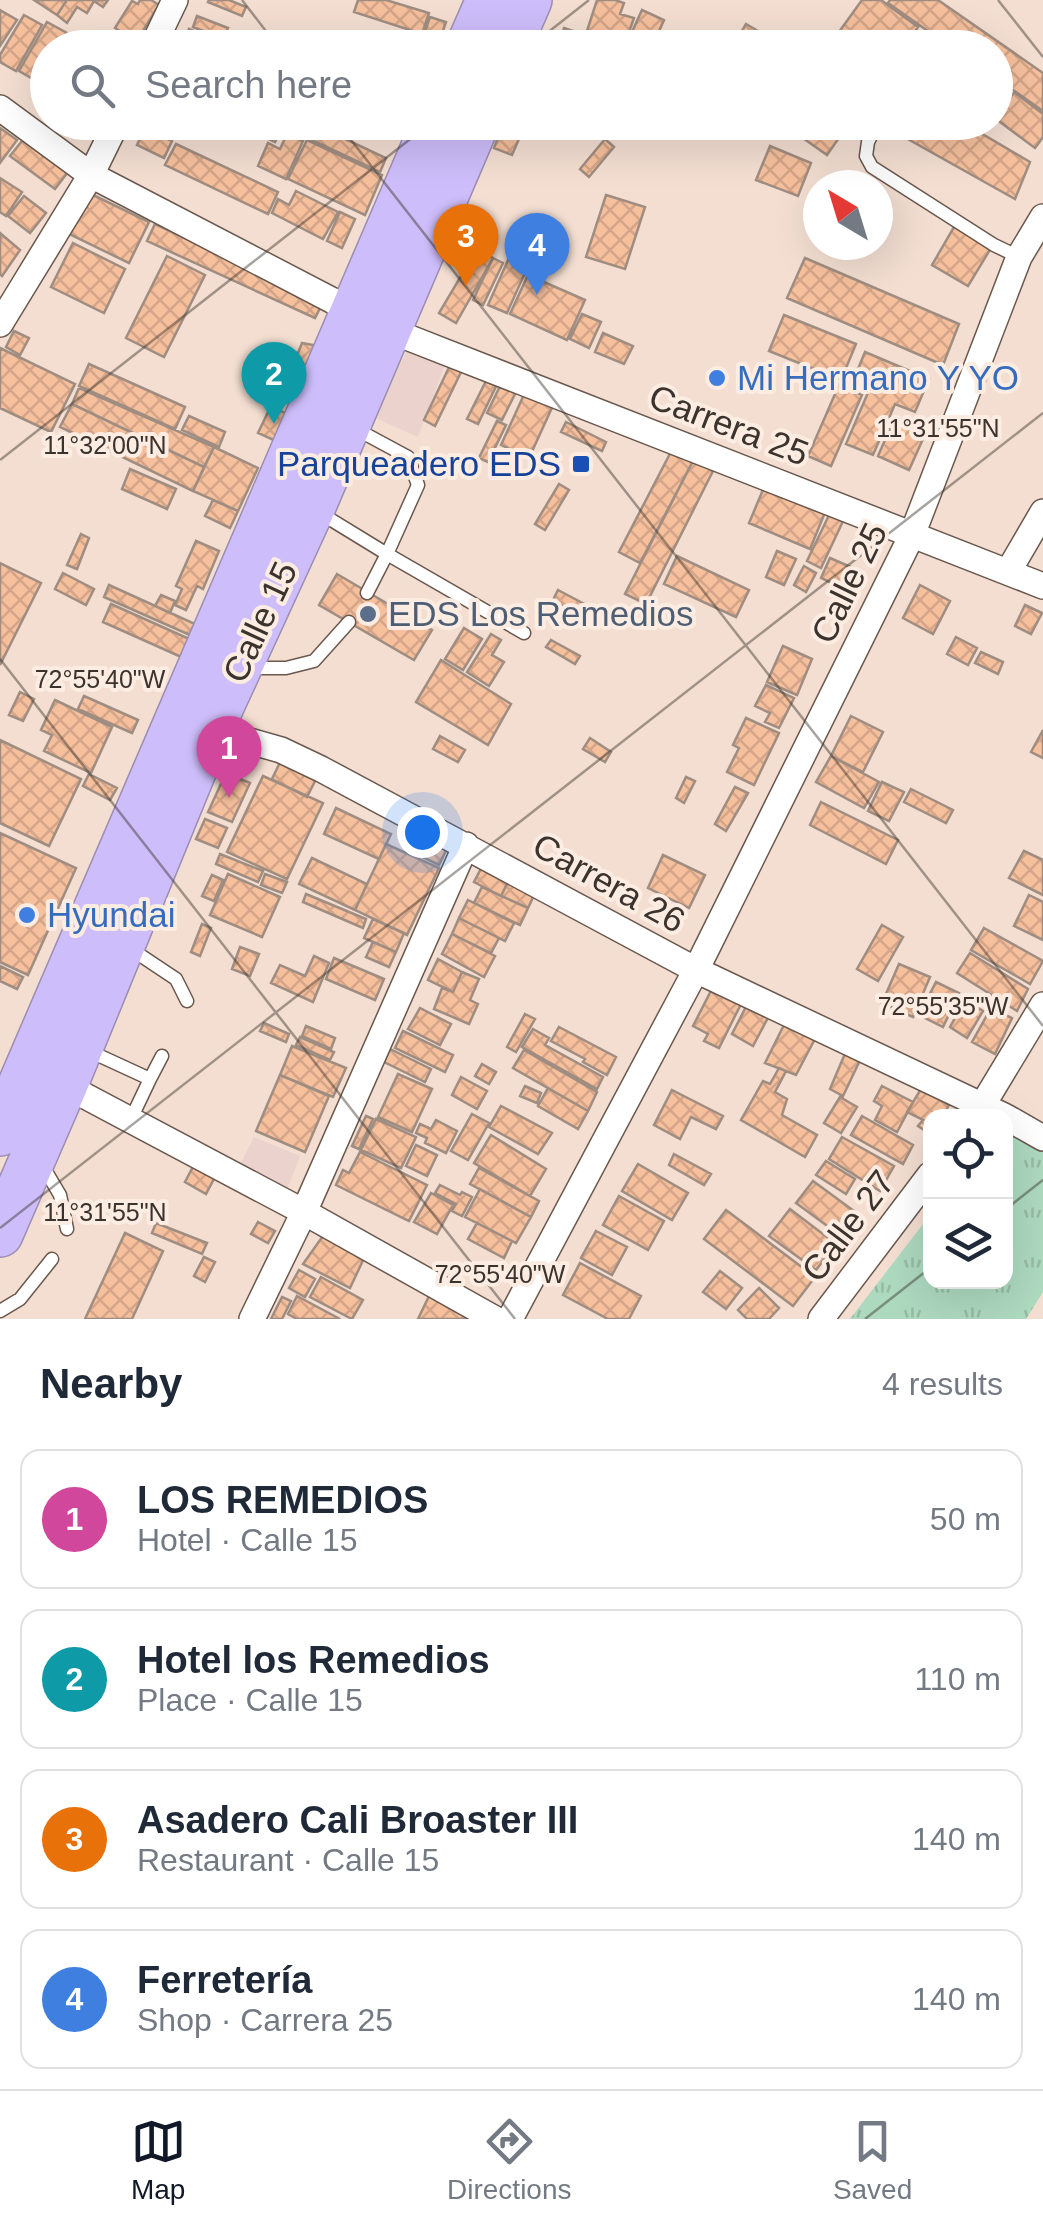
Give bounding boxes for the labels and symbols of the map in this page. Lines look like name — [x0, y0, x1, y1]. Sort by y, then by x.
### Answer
north arrow — [803, 170, 893, 260]
pin: 3 — [434, 204, 498, 286]
pin: 4 — [504, 212, 570, 295]
pin: 2 — [242, 342, 306, 424]
place label: Mi Hermano Y YO — [737, 358, 1019, 397]
marker: Mi Hermano Y YO — [706, 367, 728, 389]
street label: Carrera 25 — [644, 376, 814, 473]
text: 11°31'55"N — [876, 414, 1000, 442]
text: 11°32'00"N — [43, 431, 167, 459]
place label: Parqueadero EDS — [277, 444, 561, 483]
marker: Parqueadero EDS — [570, 453, 592, 475]
street label: Calle 25 — [803, 517, 894, 649]
street label: Calle 15 — [215, 555, 304, 688]
place label: EDS Los Remedios — [388, 594, 693, 633]
marker: EDS Los Remedios — [357, 603, 379, 625]
text: 72°55'40"W — [35, 665, 166, 693]
pin: 1 — [196, 716, 262, 798]
your location — [397, 807, 448, 858]
street label: Carrera 26 — [527, 825, 692, 940]
place label: Hyundai — [47, 895, 175, 934]
marker: Hyundai — [16, 904, 38, 926]
text: 72°55'35"W — [878, 992, 1009, 1020]
street label: Calle 27 — [793, 1163, 902, 1289]
text: 11°31'55"N — [43, 1198, 167, 1226]
text: 72°55'40"W — [435, 1260, 566, 1288]

